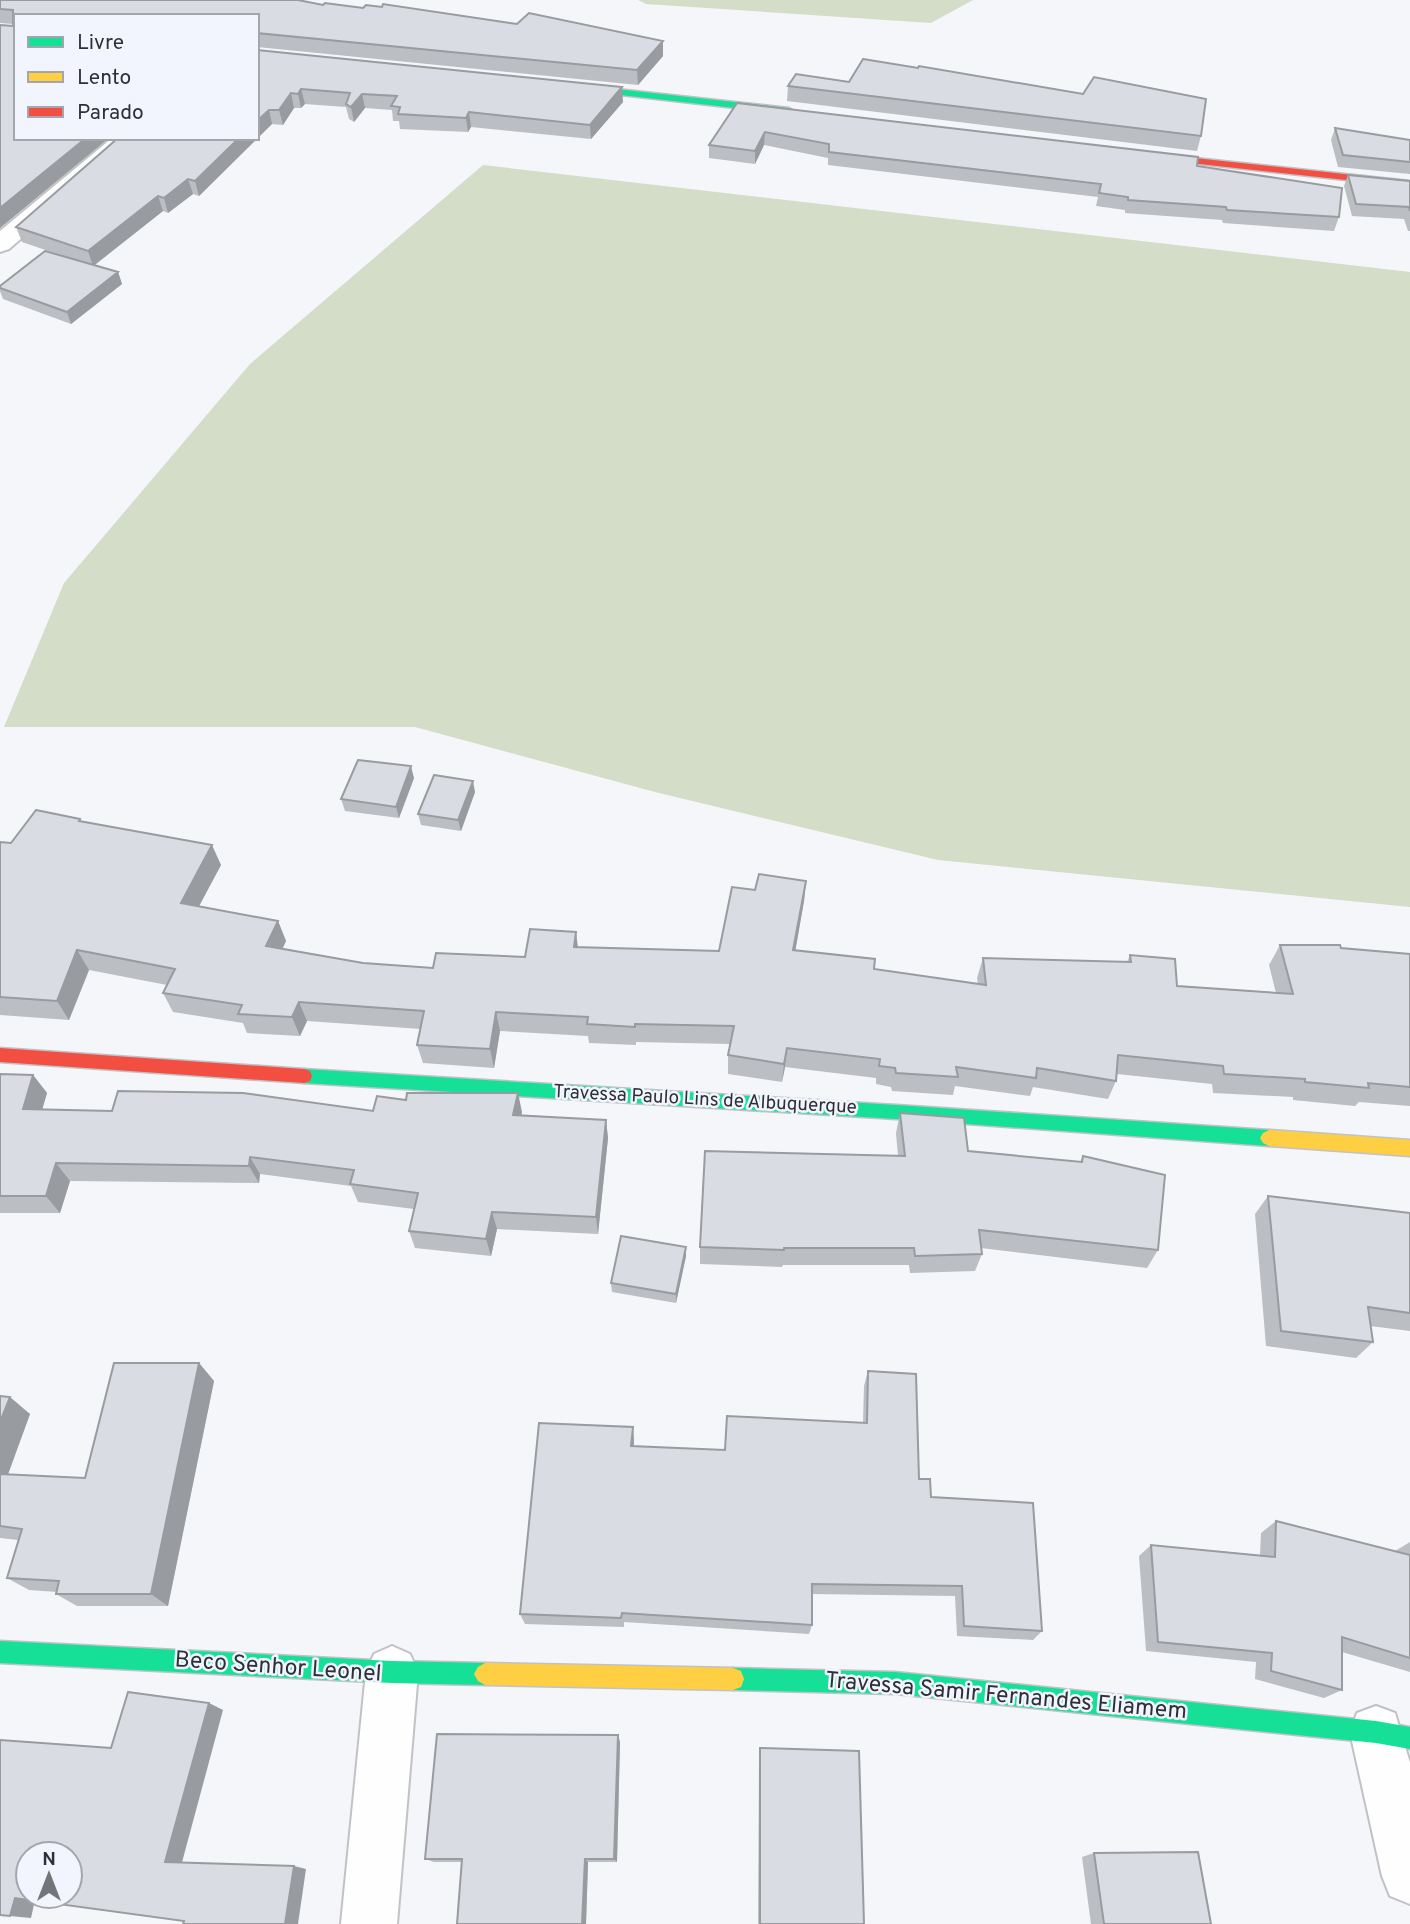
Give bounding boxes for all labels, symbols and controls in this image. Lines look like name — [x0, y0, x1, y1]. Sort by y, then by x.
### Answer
legend — [14, 14, 259, 140]
text: Livre — [77, 30, 124, 57]
text: Lento — [77, 65, 131, 92]
text: Parado — [77, 100, 144, 127]
street label: Travessa Paulo Lins de Albuquerque — [553, 1080, 857, 1120]
street label: Beco Senhor Leonel — [174, 1646, 382, 1690]
street label: Travessa Samir Fernandes Eliamem — [824, 1667, 1188, 1727]
north arrow — [14, 1840, 84, 1910]
text: N — [42, 1848, 56, 1872]

